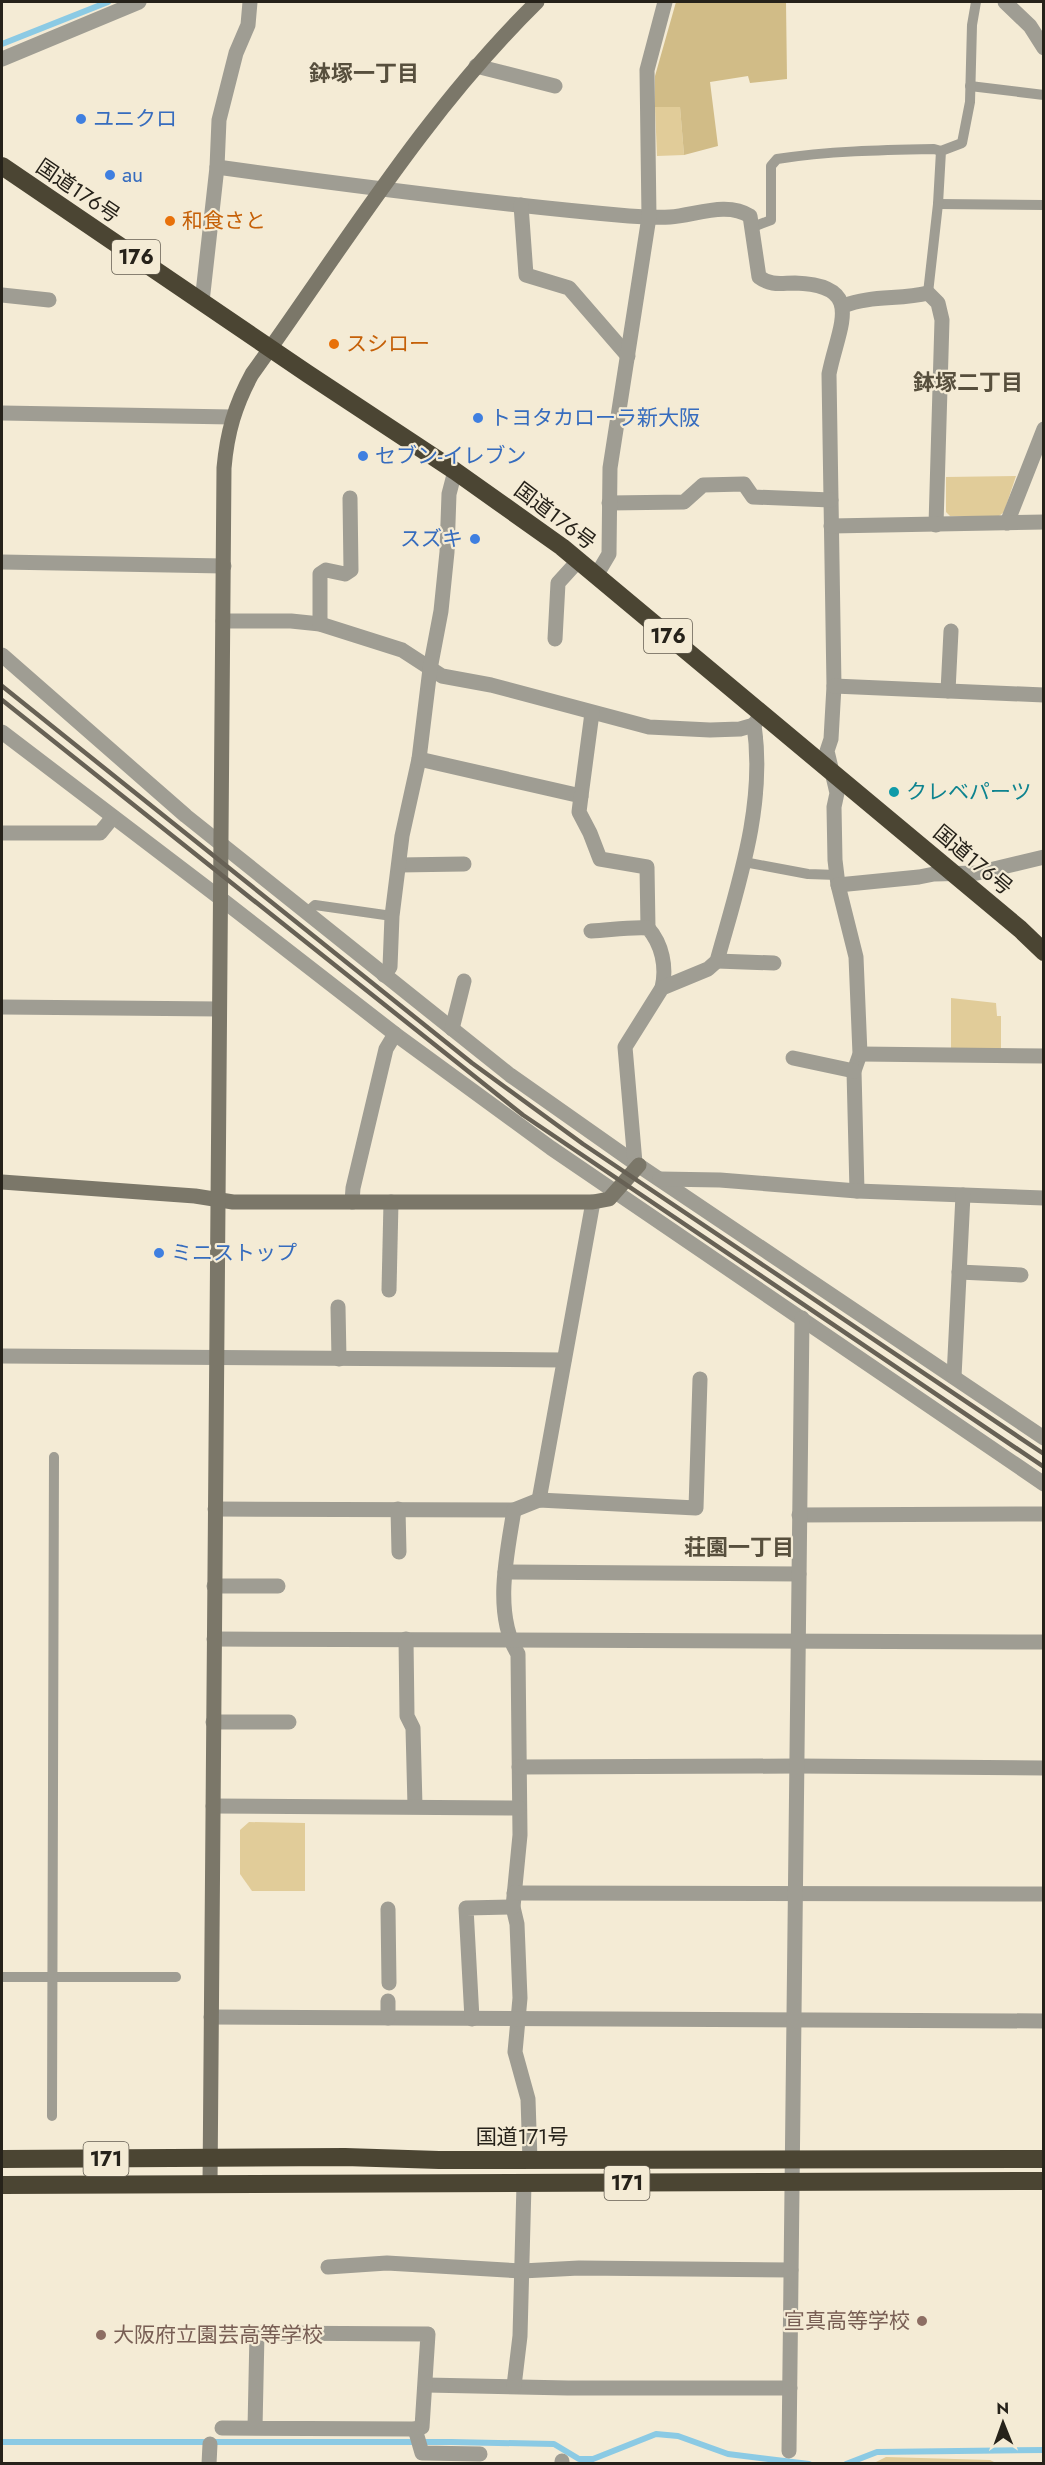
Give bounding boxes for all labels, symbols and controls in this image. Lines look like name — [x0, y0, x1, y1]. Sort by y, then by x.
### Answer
district label: 鉢塚一丁目 — [309, 57, 419, 89]
place label: ユニクロ — [93, 104, 177, 134]
marker: ユニクロ — [74, 112, 88, 126]
street label: 国道176号 — [30, 152, 126, 230]
place label: au — [122, 160, 143, 190]
marker: au — [103, 168, 117, 182]
place label: 和食さと — [182, 206, 266, 236]
marker: 和食さと — [163, 214, 177, 228]
road number: 176 — [112, 240, 160, 274]
place label: スシロー — [346, 329, 430, 359]
marker: スシロー — [327, 337, 341, 351]
district label: 鉢塚二丁目 — [913, 366, 1023, 398]
place label: トヨタカローラ新大阪 — [490, 403, 700, 433]
marker: トヨタカローラ新大阪 — [471, 411, 485, 425]
place label: セブン-イレブン — [375, 441, 526, 471]
marker: セブン-イレブン — [356, 449, 370, 463]
street label: 国道176号 — [508, 475, 602, 557]
place label: スズキ — [400, 524, 463, 554]
marker: スズキ — [468, 532, 482, 546]
road number: 176 — [644, 619, 692, 653]
place label: クレベパーツ — [906, 777, 1032, 807]
marker: クレベパーツ — [887, 785, 901, 799]
street label: 国道176号 — [927, 818, 1019, 902]
place label: ミニストップ — [171, 1238, 297, 1268]
marker: ミニストップ — [152, 1246, 166, 1260]
district label: 荘園一丁目 — [684, 1531, 794, 1563]
street label: 国道171号 — [476, 2122, 568, 2152]
road number: 171 — [84, 2142, 128, 2176]
road number: 171 — [604, 2166, 650, 2200]
place label: 宣真高等学校 — [784, 2306, 910, 2336]
marker: 宣真高等学校 — [915, 2314, 929, 2328]
place label: 大阪府立園芸高等学校 — [113, 2320, 323, 2350]
marker: 大阪府立園芸高等学校 — [94, 2328, 108, 2342]
north arrow — [973, 2393, 1033, 2453]
text: N — [996, 2397, 1009, 2420]

